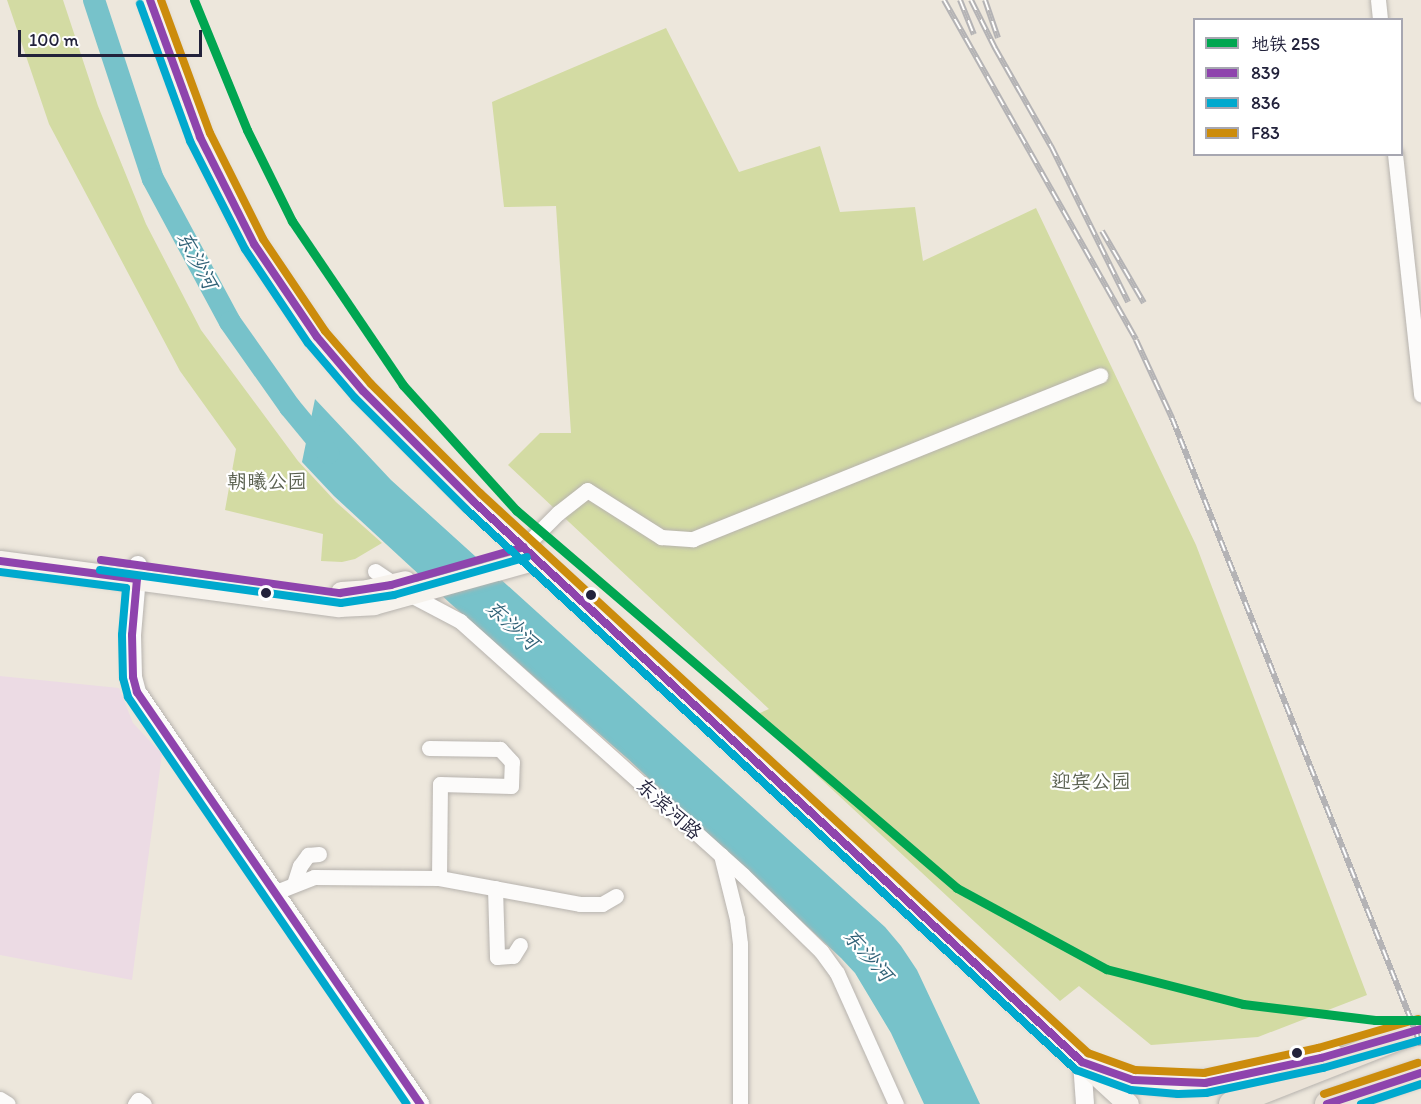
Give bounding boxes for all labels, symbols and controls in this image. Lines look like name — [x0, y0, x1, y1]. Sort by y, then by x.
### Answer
scale bar — [21, 18, 206, 56]
legend — [1193, 18, 1403, 156]
text: 100 m — [29, 29, 79, 51]
text: 地铁 25S — [1251, 33, 1320, 55]
text: 839 — [1251, 62, 1280, 84]
text: 836 — [1251, 92, 1280, 114]
text: F83 — [1251, 122, 1280, 144]
water label: 东沙河 — [171, 226, 223, 294]
park label: 朝曦公园 — [227, 469, 307, 493]
unlabelled marker — [260, 587, 272, 599]
unlabelled marker — [585, 589, 597, 601]
water label: 东沙河 — [480, 595, 544, 655]
park label: 迎宾公园 — [1051, 769, 1131, 793]
street label: 东滨河路 — [631, 773, 707, 845]
water label: 东沙河 — [838, 923, 898, 987]
unlabelled marker — [1291, 1047, 1303, 1059]

